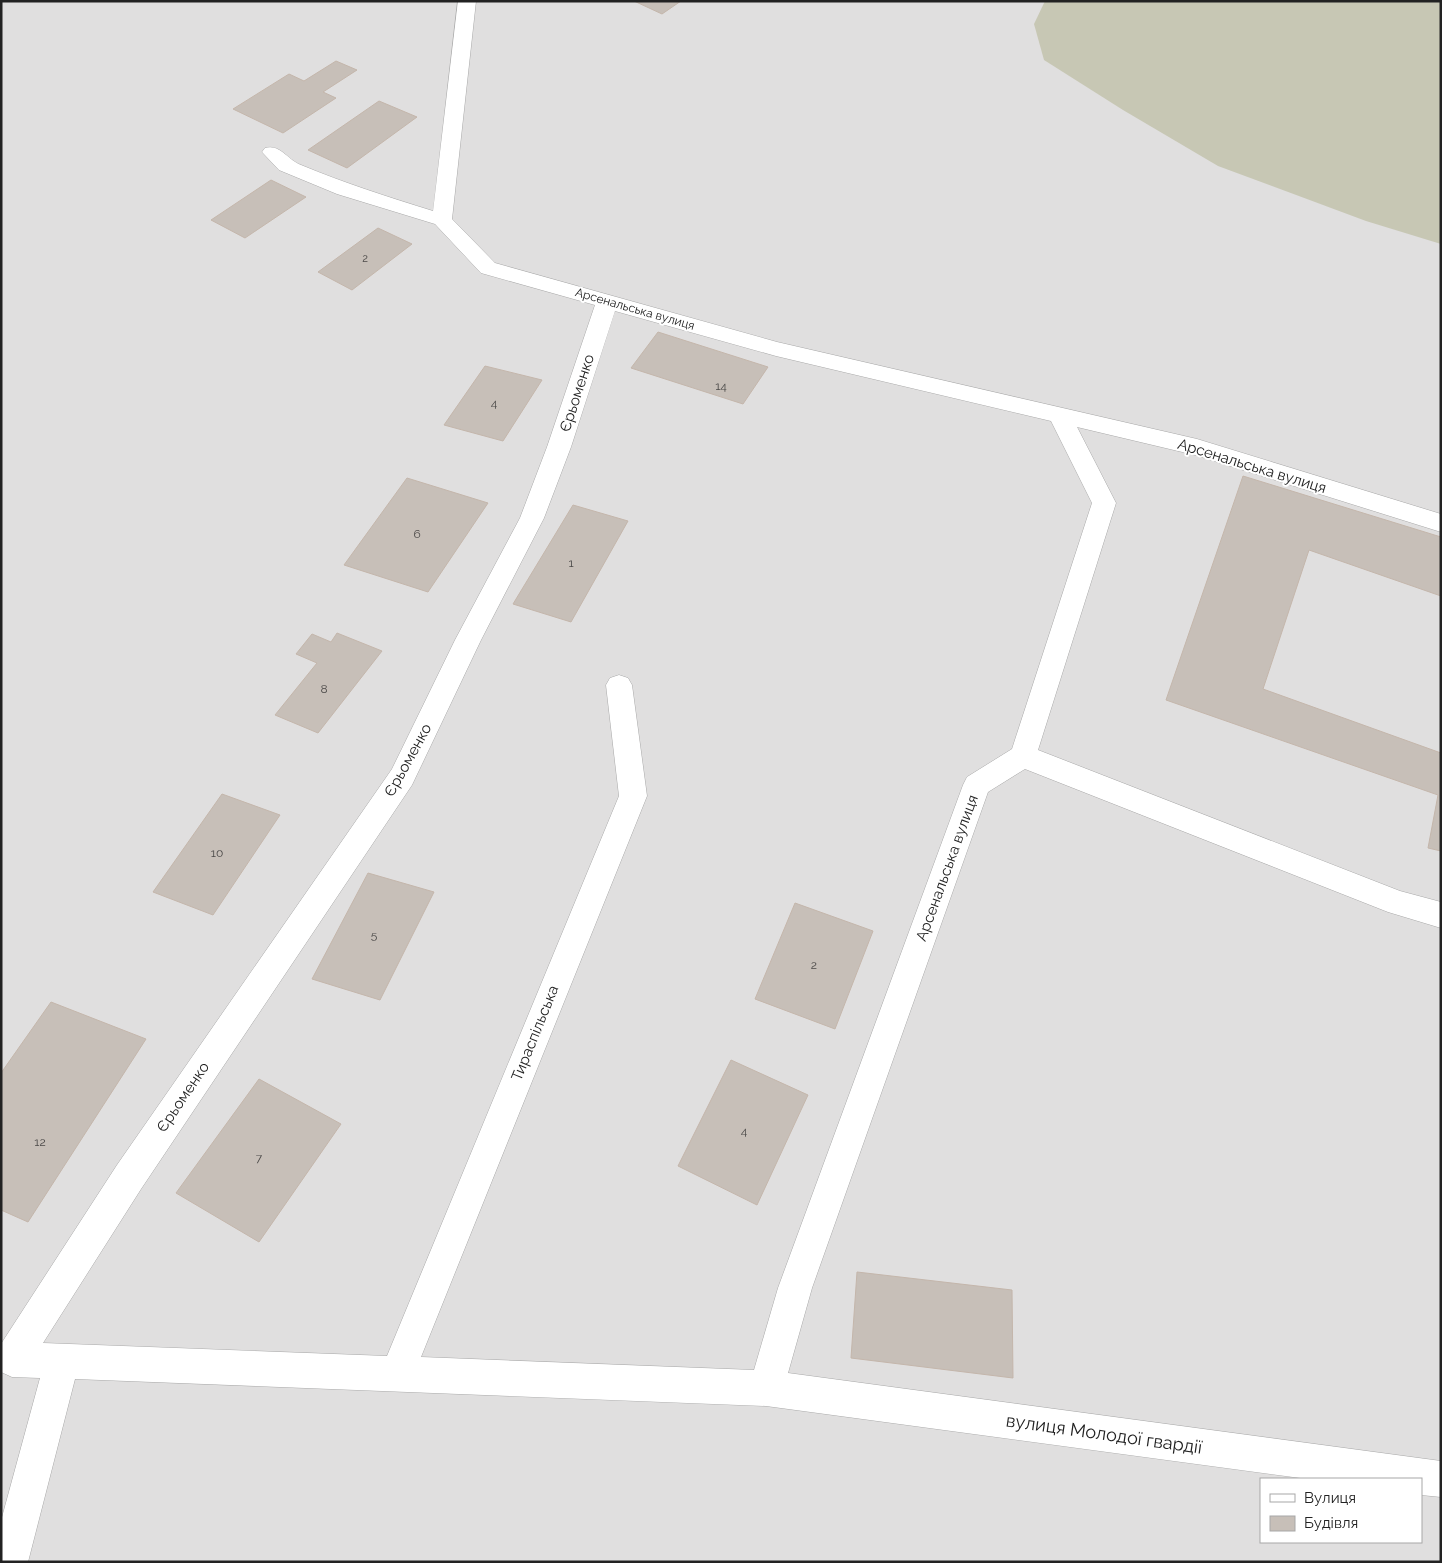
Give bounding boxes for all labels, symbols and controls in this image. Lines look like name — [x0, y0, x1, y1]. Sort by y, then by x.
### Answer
house number: 2 — [362, 252, 368, 265]
street label: Арсенальська вулиця — [574, 285, 696, 333]
street label: Єрьоменко — [556, 352, 598, 434]
house number: 14 — [715, 379, 727, 393]
house number: 4 — [491, 396, 498, 410]
street label: Арсенальська вулиця — [1175, 435, 1329, 497]
house number: 6 — [413, 527, 421, 541]
house number: 1 — [568, 556, 574, 570]
house number: 8 — [320, 682, 328, 696]
street label: Єрьоменко — [381, 720, 435, 800]
street label: Арсенальська вулиця — [912, 792, 982, 944]
house number: 10 — [211, 846, 223, 860]
house number: 5 — [371, 928, 378, 942]
house number: 2 — [811, 958, 817, 972]
street label: Тираспільська — [508, 983, 562, 1083]
street label: Єрьоменко — [153, 1059, 213, 1135]
house number: 4 — [741, 1124, 748, 1138]
house number: 12 — [34, 1135, 46, 1149]
house number: 7 — [256, 1151, 263, 1165]
street label: вулиця Молодої гвардії — [1005, 1409, 1204, 1458]
legend — [1260, 1478, 1422, 1543]
text: Вулиця — [1304, 1489, 1356, 1507]
text: Будівля — [1304, 1514, 1358, 1532]

